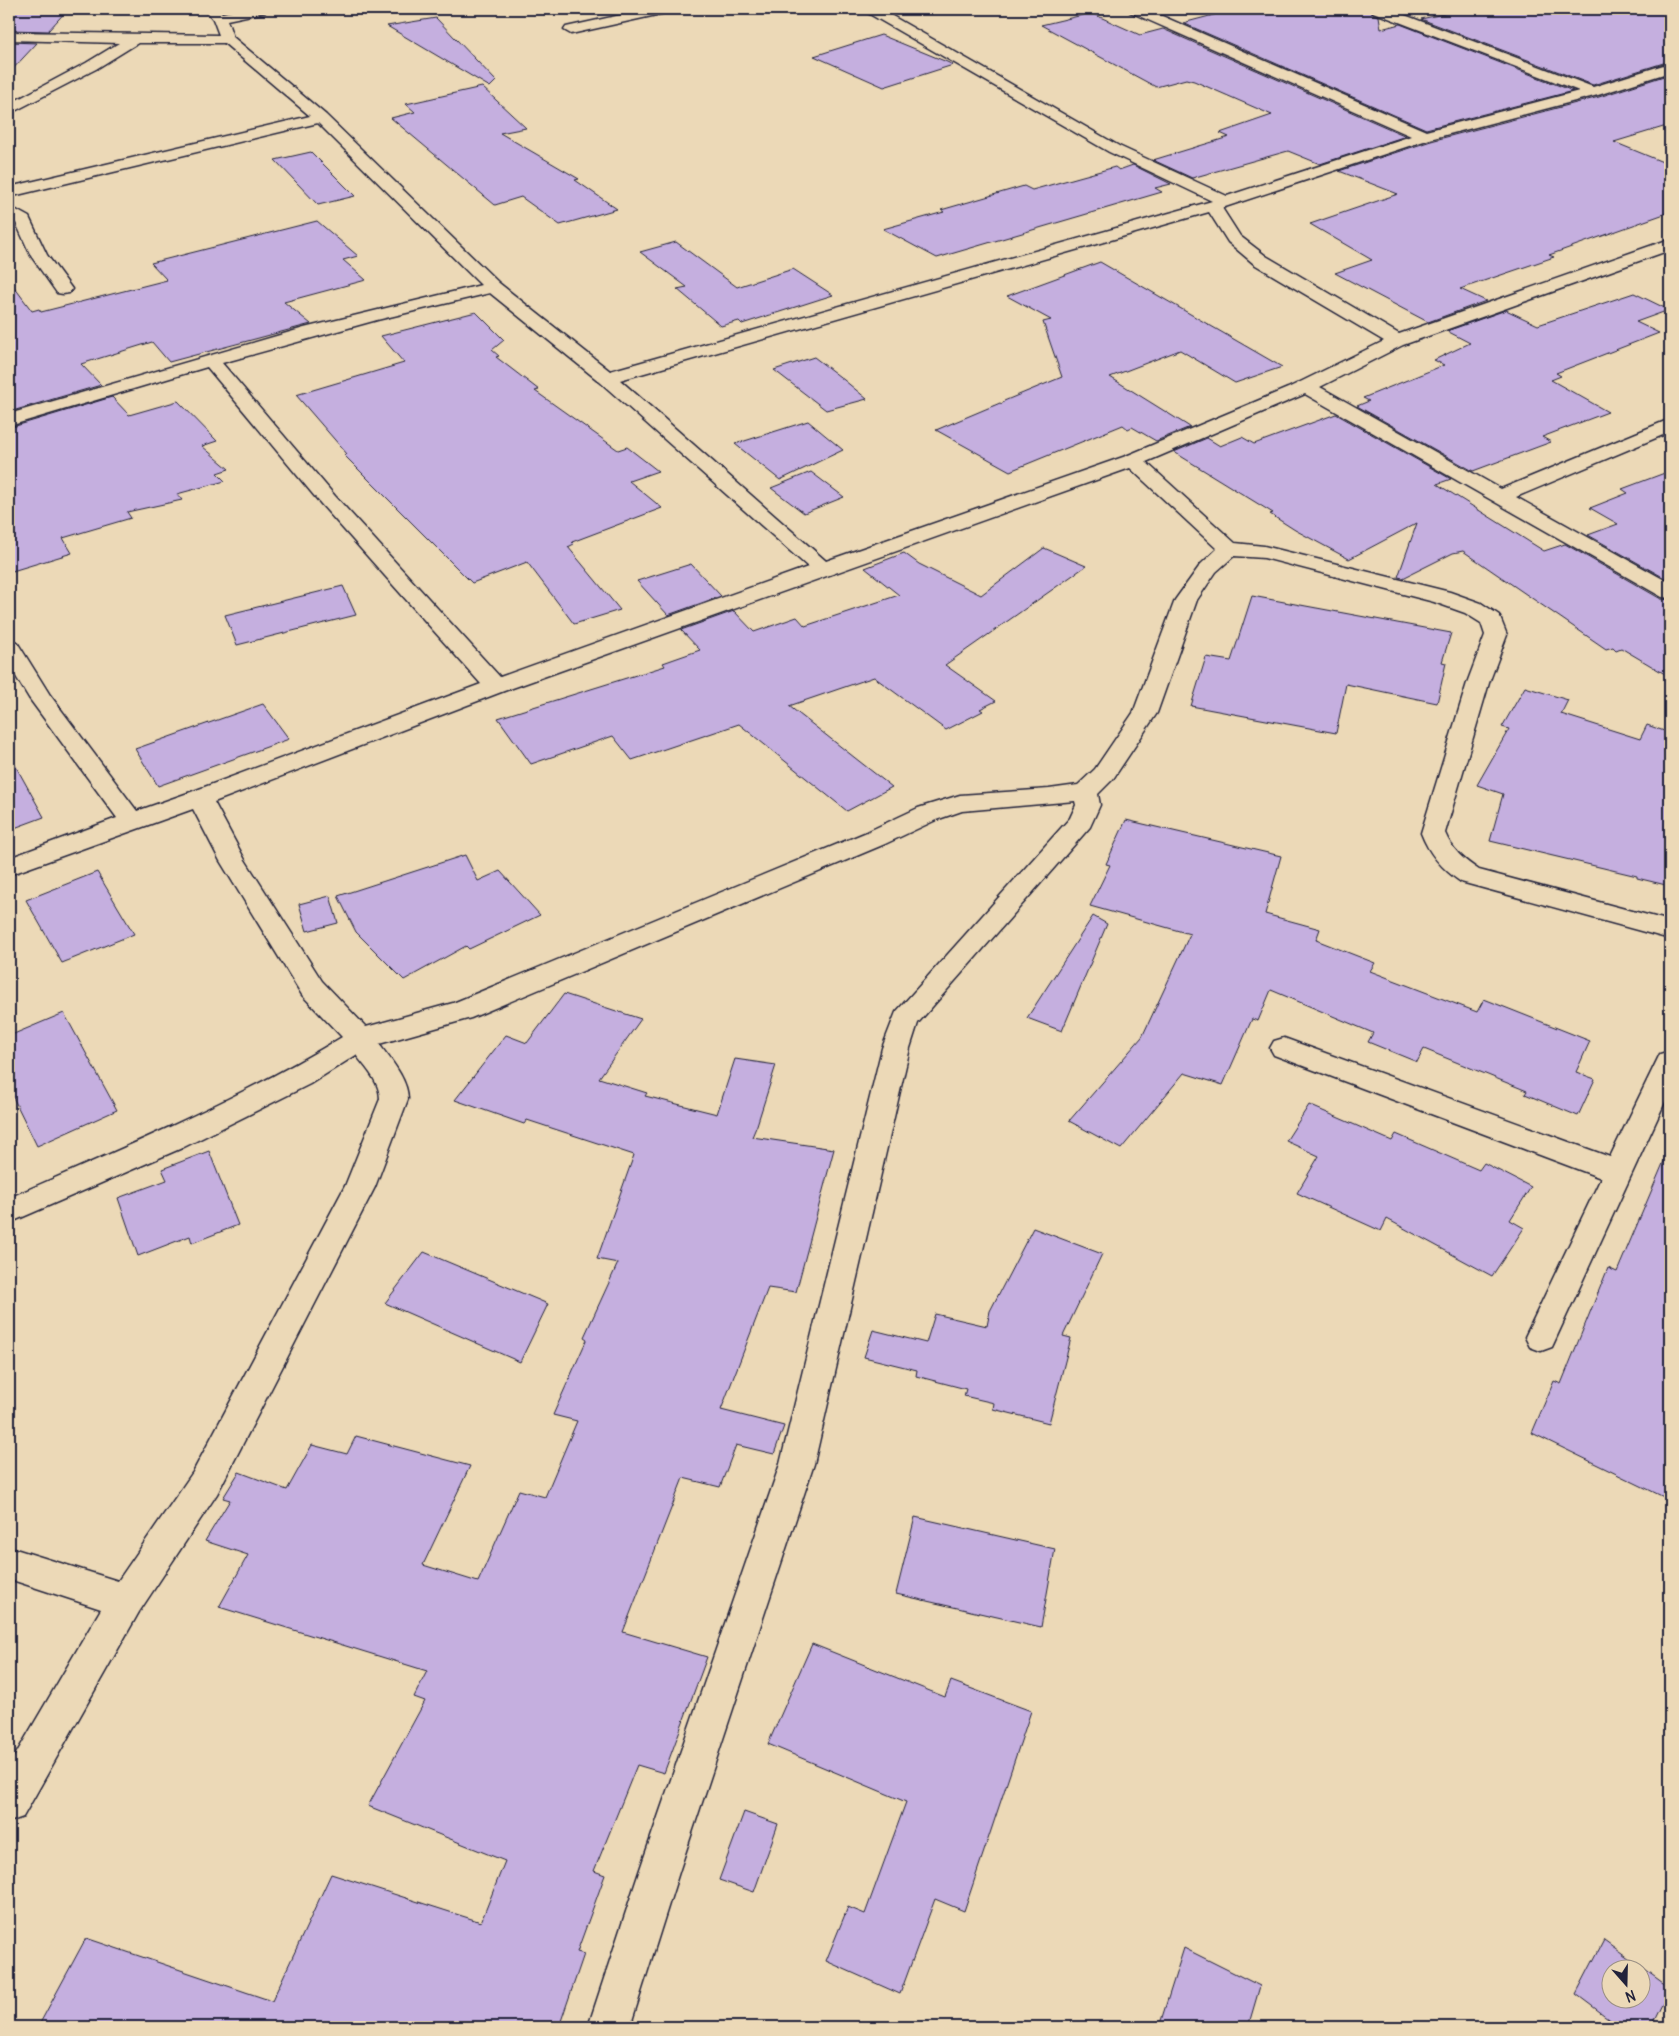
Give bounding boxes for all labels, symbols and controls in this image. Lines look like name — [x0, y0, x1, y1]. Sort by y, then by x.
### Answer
north arrow — [1602, 1958, 1652, 2008]
text: N — [1623, 1986, 1638, 2006]

